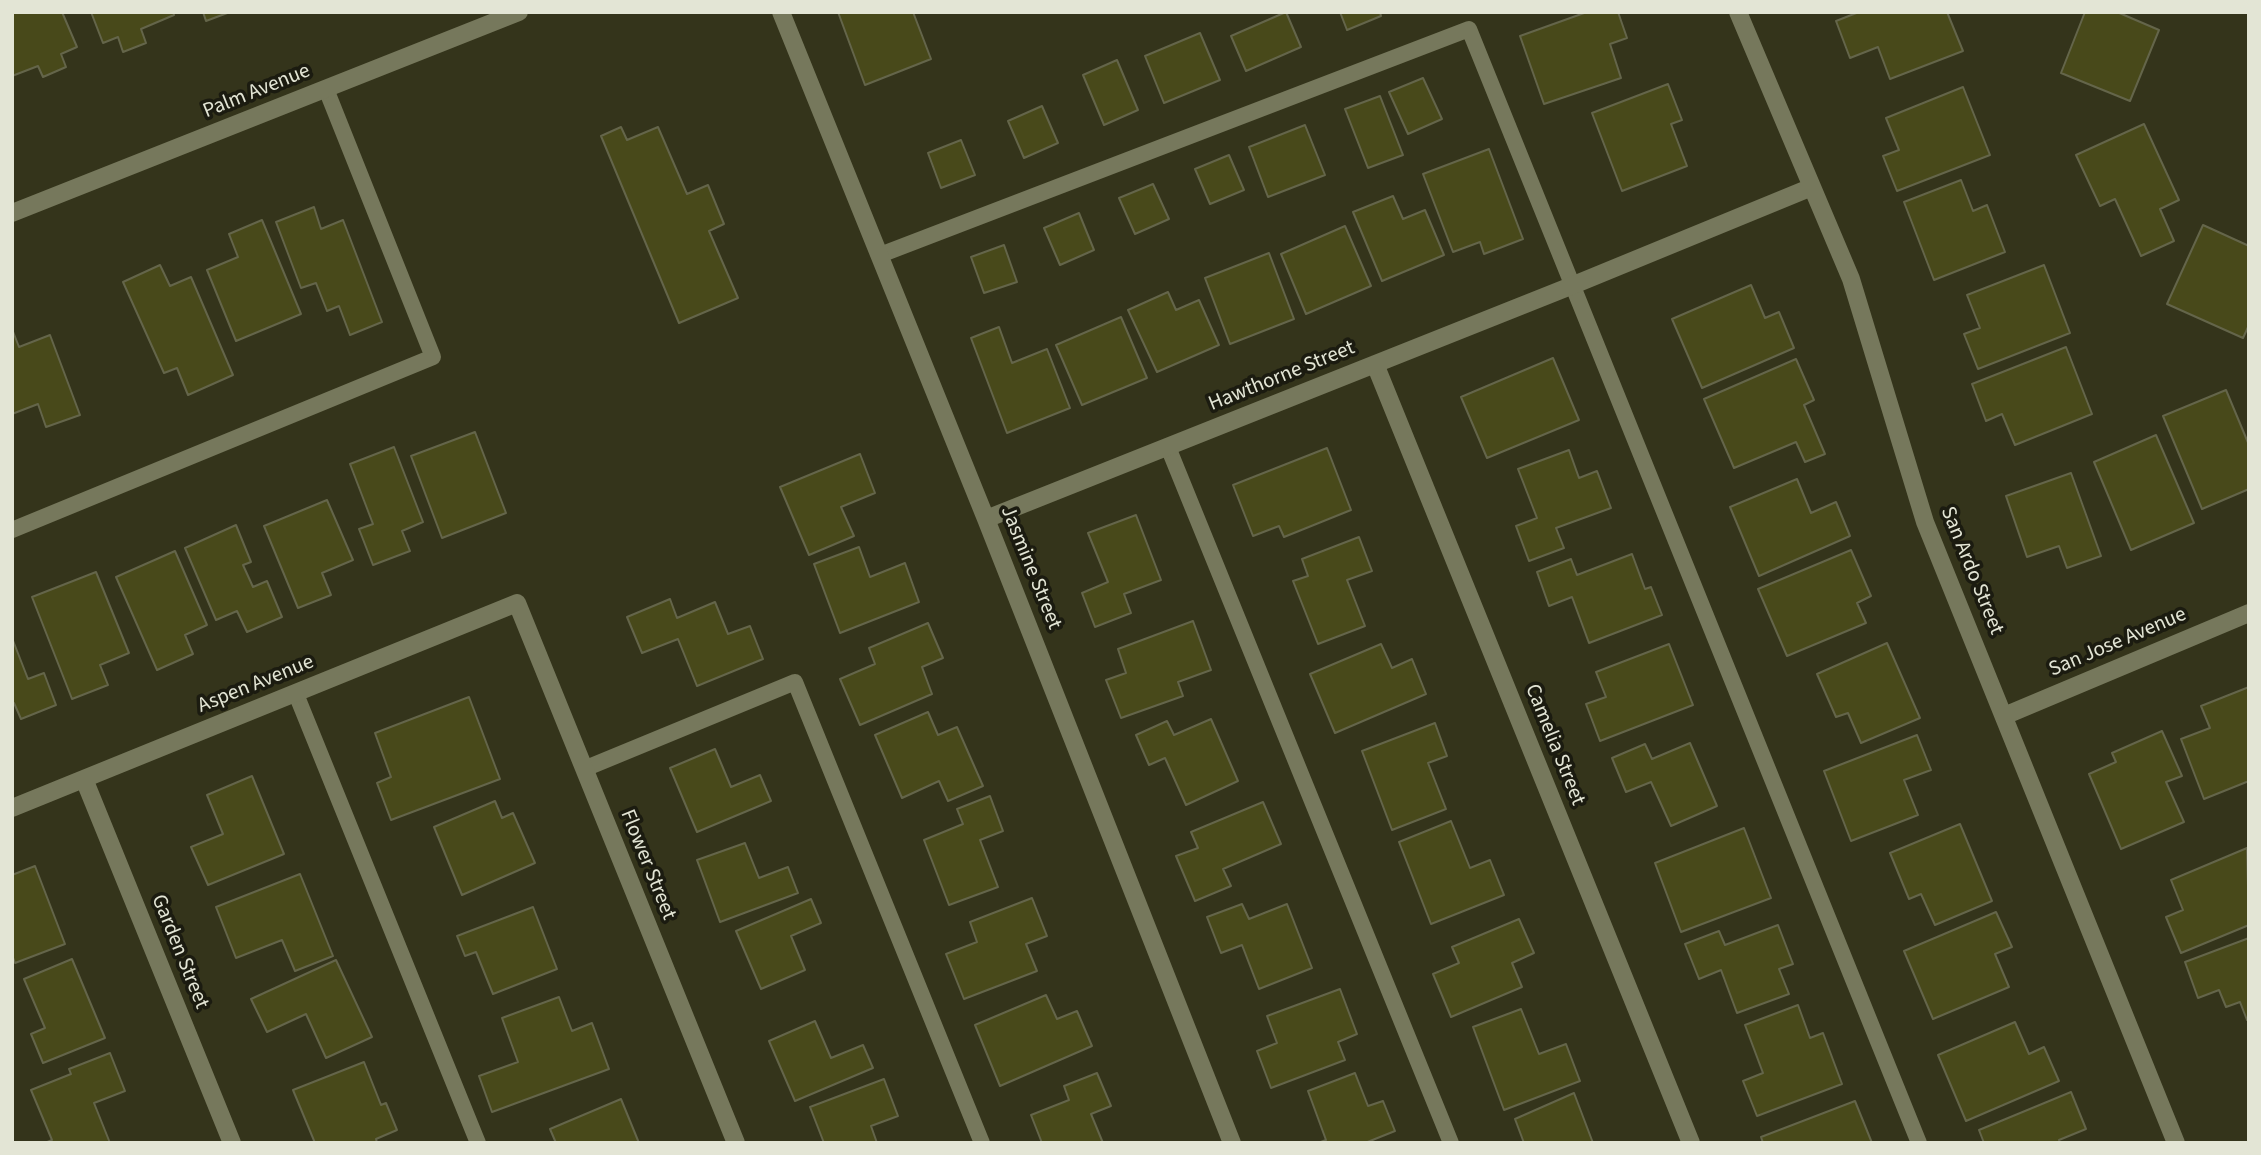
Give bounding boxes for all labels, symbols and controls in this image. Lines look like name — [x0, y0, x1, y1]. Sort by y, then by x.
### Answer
street label: Palm Avenue — [200, 59, 314, 125]
street label: Hawthorne Street — [1205, 336, 1359, 418]
street label: Jasmine Street — [994, 503, 1066, 633]
street label: San Ardo Street — [1934, 503, 2008, 639]
street label: San Jose Avenue — [2045, 603, 2191, 683]
street label: Aspen Avenue — [194, 650, 318, 720]
street label: Camelia Street — [1518, 681, 1590, 809]
street label: Flower Street — [613, 806, 681, 924]
street label: Garden Street — [145, 891, 213, 1013]

